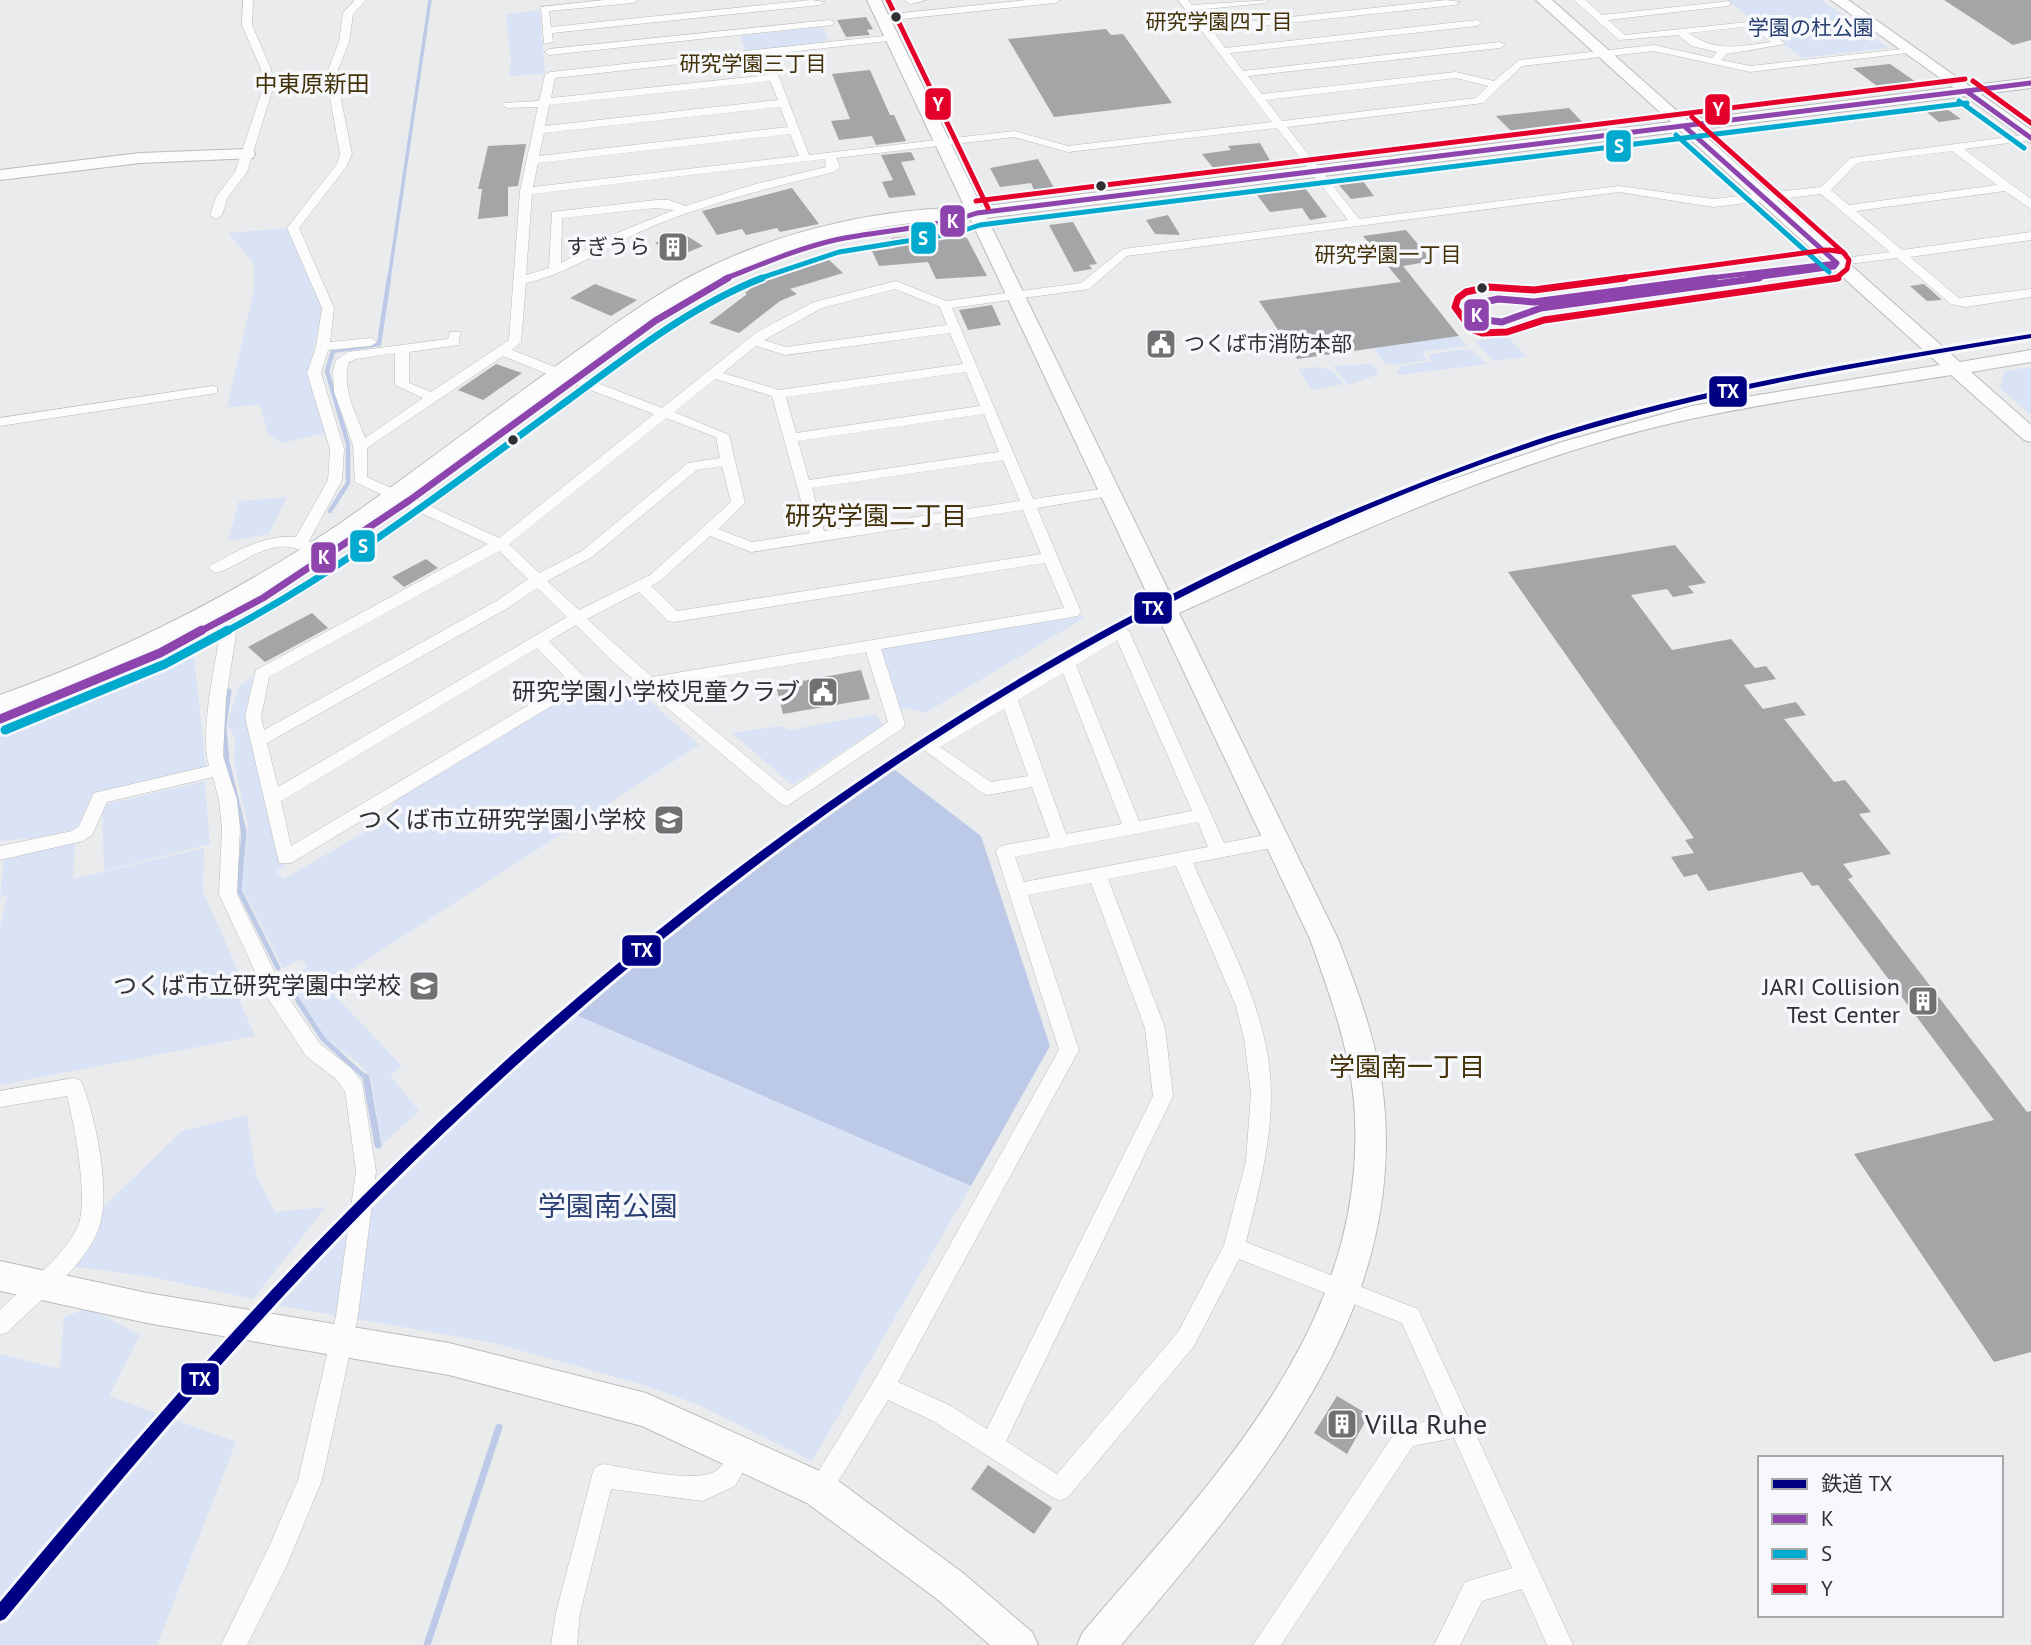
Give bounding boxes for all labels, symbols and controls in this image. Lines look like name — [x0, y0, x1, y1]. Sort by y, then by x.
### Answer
district label: 研究学園四丁目 — [1146, 8, 1293, 35]
unlabelled marker — [889, 10, 903, 24]
park label: 学園の杜公園 — [1748, 14, 1874, 41]
district label: 研究学園三丁目 — [680, 50, 827, 77]
district label: 中東原新田 — [255, 69, 370, 98]
line badge: Y — [924, 87, 952, 121]
text: Y — [931, 92, 944, 116]
line badge: Y — [1704, 93, 1731, 126]
text: Y — [1711, 97, 1724, 121]
line badge: S — [1605, 129, 1632, 163]
text: S — [1614, 134, 1624, 158]
unlabelled marker — [1094, 179, 1108, 193]
line badge: K — [939, 204, 966, 238]
text: K — [947, 209, 959, 233]
line badge: S — [910, 221, 937, 255]
text: S — [918, 226, 928, 250]
building icon: すぎうら — [656, 230, 690, 264]
place label: すぎうら — [566, 233, 650, 260]
district label: 研究学園一丁目 — [1315, 241, 1462, 268]
unlabelled marker — [1475, 281, 1489, 295]
line badge: K — [1463, 298, 1490, 332]
text: K — [1471, 303, 1483, 327]
public building icon: つくば市消防本部 — [1144, 327, 1178, 361]
place label: つくば市消防本部 — [1184, 330, 1352, 357]
line badge: TX — [1708, 375, 1748, 408]
text: TX — [1717, 379, 1739, 403]
unlabelled marker — [506, 433, 520, 447]
district label: 研究学園二丁目 — [785, 499, 967, 532]
line badge: S — [349, 529, 376, 563]
text: S — [358, 534, 368, 558]
line badge: K — [310, 541, 337, 574]
text: K — [318, 545, 330, 569]
line badge: TX — [1133, 591, 1173, 625]
text: TX — [1142, 596, 1164, 620]
public building icon: 研究学園小学校児童クラブ — [806, 675, 840, 709]
place label: 研究学園小学校児童クラブ — [512, 676, 800, 707]
school or university icon: つくば市立研究学園小学校 — [652, 803, 686, 837]
place label: つくば市立研究学園小学校 — [358, 804, 646, 835]
line badge: TX — [621, 934, 662, 967]
text: TX — [631, 938, 653, 962]
school or university icon: つくば市立研究学園中学校 — [407, 969, 441, 1003]
place label: つくば市立研究学園中学校 — [113, 970, 401, 1001]
place label: JARI Collision Test Center — [1762, 971, 1900, 1030]
building icon: JARI Collision Test Center — [1906, 984, 1940, 1018]
district label: 学園南一丁目 — [1329, 1050, 1485, 1083]
park label: 学園南公園 — [538, 1187, 678, 1224]
line badge: TX — [180, 1362, 220, 1396]
text: TX — [189, 1367, 211, 1391]
place label: Villa Ruhe — [1364, 1405, 1487, 1442]
building icon: Villa Ruhe — [1325, 1407, 1359, 1441]
legend — [1758, 1456, 2003, 1617]
text: 鉄道 TX — [1821, 1470, 1893, 1497]
text: K — [1821, 1505, 1834, 1532]
text: S — [1821, 1540, 1832, 1567]
text: Y — [1821, 1575, 1833, 1602]

